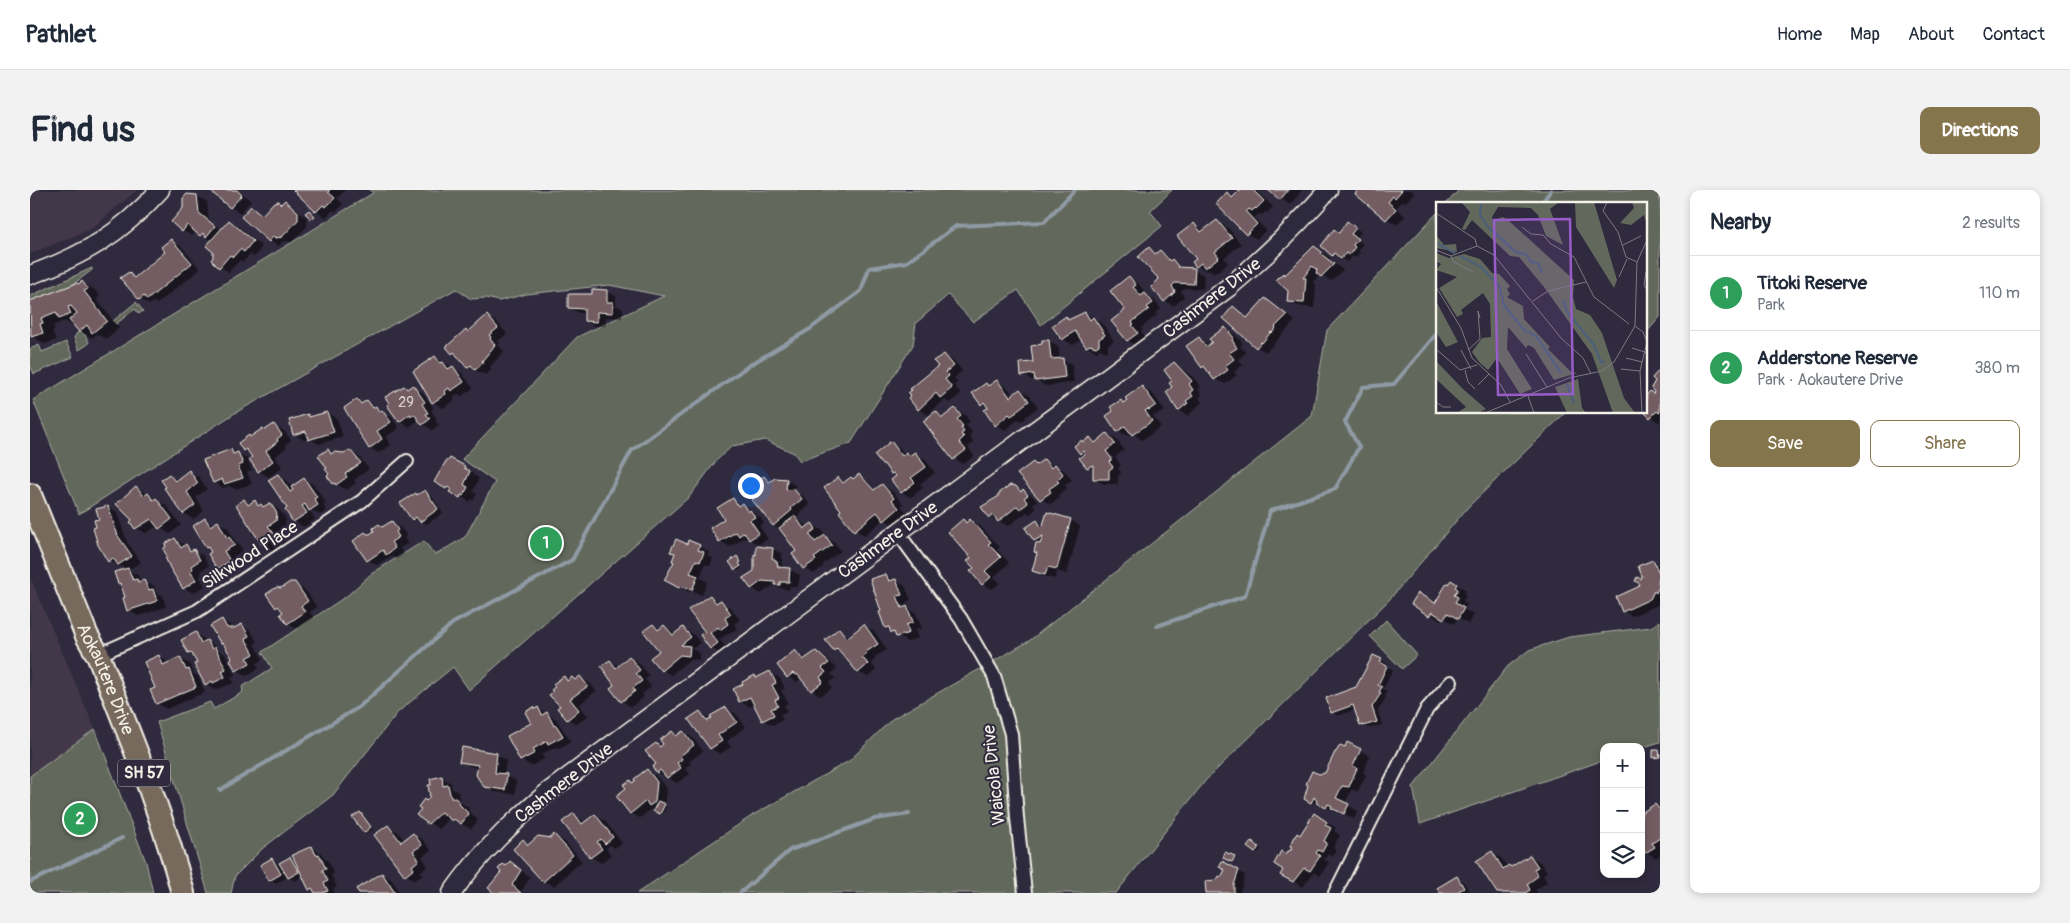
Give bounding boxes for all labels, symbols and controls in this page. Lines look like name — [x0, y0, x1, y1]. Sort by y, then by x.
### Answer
text: Pathlet — [25, 20, 96, 49]
text: Home — [1777, 23, 1822, 46]
text: Map — [1850, 23, 1880, 46]
text: About — [1908, 23, 1954, 46]
text: Contact — [1982, 23, 2045, 46]
button: Directions — [1920, 107, 2040, 154]
text: Find us — [30, 108, 135, 152]
inset map — [1436, 202, 1648, 414]
text: Nearby — [1710, 209, 1771, 236]
text: 2 results — [1962, 213, 2020, 233]
street label: Cashmere Drive — [1158, 253, 1266, 343]
text: Titoki Reserve — [1757, 271, 1867, 295]
text: 1 — [1723, 283, 1729, 303]
text: 110 m — [1979, 283, 2020, 303]
text: Park — [1757, 295, 1785, 315]
text: Adderstone Reserve — [1757, 346, 1918, 370]
text: 2 — [1722, 358, 1730, 378]
text: 380 m — [1974, 358, 2020, 378]
text: Park · Aokautere Drive — [1757, 370, 1903, 390]
house number: 29 — [398, 393, 414, 412]
button: Save — [1710, 420, 1860, 467]
button: Share — [1870, 420, 2020, 467]
your location — [738, 473, 764, 499]
street label: Cashmere Drive — [833, 496, 943, 584]
street label: Silkwood Place — [197, 515, 303, 595]
pin: 1 — [530, 524, 562, 562]
street label: Aokautere Drive — [72, 620, 140, 738]
street label: Waicola Drive — [977, 724, 1011, 826]
street label: Cashmere Drive — [510, 738, 618, 828]
map controls — [1600, 743, 1645, 878]
button: + — [1600, 743, 1645, 788]
road number: SH 57 — [118, 760, 170, 786]
button: − — [1600, 788, 1645, 833]
pin: 2 — [64, 800, 96, 838]
button: layers — [1600, 833, 1645, 878]

